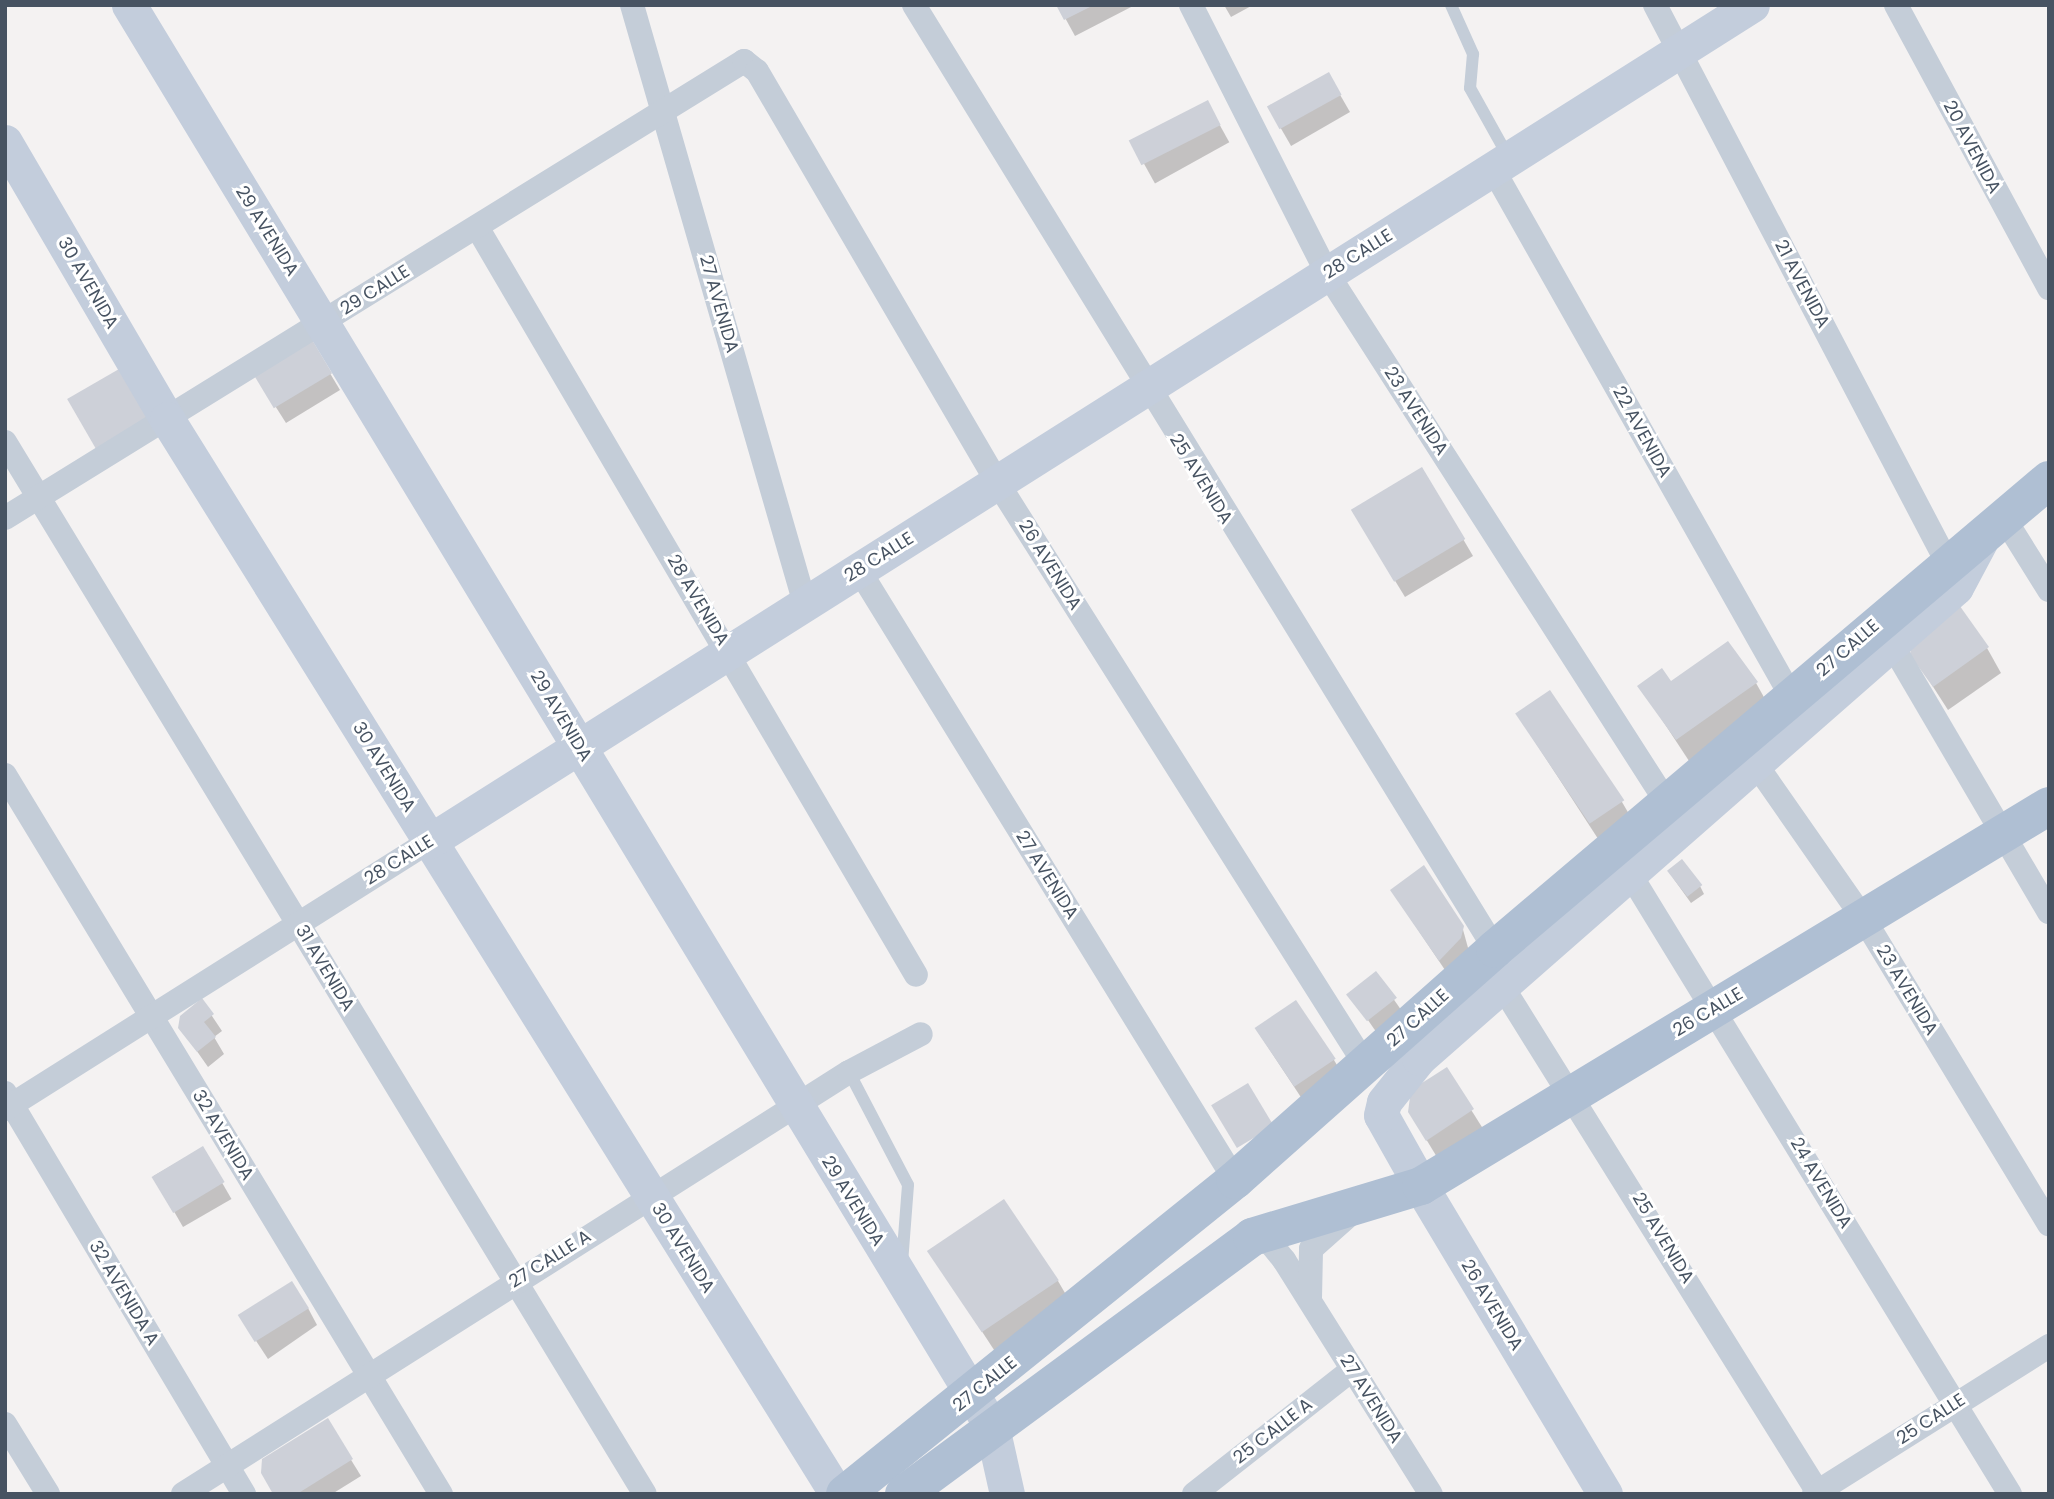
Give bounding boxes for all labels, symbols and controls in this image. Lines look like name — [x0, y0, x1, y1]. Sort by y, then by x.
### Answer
street label: 20 AVENIDA — [1939, 97, 2005, 197]
street label: 29 AVENIDA — [231, 182, 303, 280]
street label: 28 CALLE — [1319, 224, 1397, 284]
street label: 30 AVENIDA — [53, 233, 123, 333]
street label: 21 AVENIDA — [1770, 236, 1834, 332]
street label: 27 AVENIDA — [695, 253, 743, 355]
street label: 29 CALLE — [336, 260, 414, 320]
street label: 23 AVENIDA — [1379, 363, 1453, 459]
street label: 22 AVENIDA — [1608, 383, 1676, 481]
street label: 25 AVENIDA — [1165, 430, 1237, 528]
street label: 26 AVENIDA — [1014, 516, 1086, 614]
street label: 28 CALLE — [840, 527, 918, 587]
street label: 28 AVENIDA — [662, 551, 734, 649]
street label: 27 CALLE — [1812, 615, 1884, 681]
street label: 29 AVENIDA — [525, 667, 597, 765]
street label: 30 AVENIDA — [348, 718, 420, 816]
street label: 27 AVENIDA — [1011, 827, 1083, 923]
street label: 28 CALLE — [360, 830, 438, 890]
street label: 31 AVENIDA — [291, 921, 359, 1015]
street label: 23 AVENIDA — [1872, 941, 1942, 1039]
street label: 26 CALLE — [1669, 983, 1747, 1041]
street label: 27 CALLE — [1383, 985, 1453, 1051]
street label: 32 AVENIDA — [188, 1086, 258, 1184]
street label: 24 AVENIDA — [1785, 1134, 1857, 1232]
street label: 29 AVENIDA — [817, 1152, 889, 1250]
street label: 25 AVENIDA — [1627, 1189, 1699, 1287]
street label: 30 AVENIDA — [647, 1199, 719, 1297]
street label: 27 CALLE A — [505, 1225, 595, 1293]
street label: 32 AVENIDA A — [84, 1237, 164, 1349]
street label: 26 AVENIDA — [1456, 1256, 1528, 1354]
street label: 27 AVENIDA — [1335, 1351, 1407, 1447]
street label: 27 CALLE — [949, 1352, 1021, 1416]
street label: 25 CALLE — [1893, 1389, 1969, 1449]
street label: 25 CALLE A — [1229, 1393, 1317, 1469]

